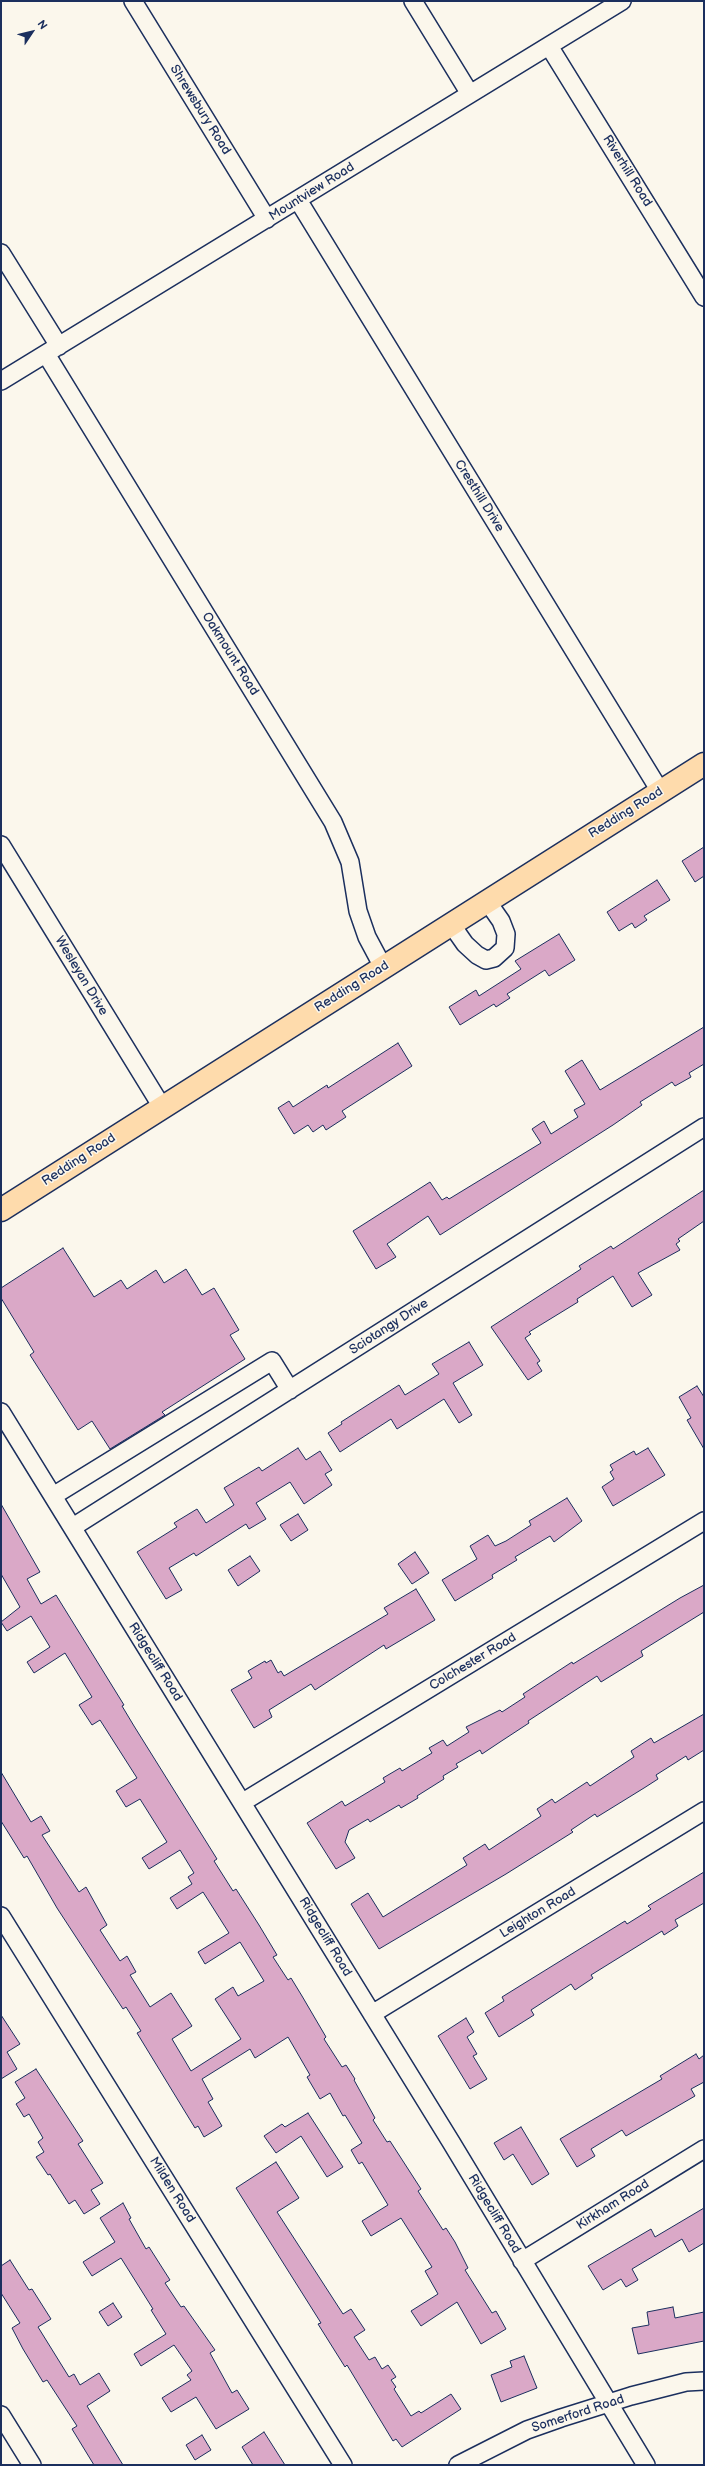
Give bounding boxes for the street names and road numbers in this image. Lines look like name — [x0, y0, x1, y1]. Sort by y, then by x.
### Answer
street label: Shrewsbury Road — [166, 62, 234, 158]
street label: Riverhill Road — [599, 132, 655, 210]
street label: Mountview Road — [266, 160, 358, 224]
street label: Cresthill Drive — [451, 457, 507, 535]
street label: Oakmount Road — [198, 610, 262, 698]
street label: Redding Road — [586, 784, 666, 842]
street label: Wesleyan Drive — [51, 933, 111, 1019]
street label: Redding Road — [312, 958, 392, 1016]
street label: Redding Road — [39, 1130, 119, 1190]
street label: Sciotangy Drive — [347, 1296, 431, 1358]
street label: Ridgecliff Road — [125, 1620, 185, 1704]
street label: Colchester Road — [427, 1630, 519, 1694]
street label: Leighton Road — [497, 1884, 579, 1942]
street label: Ridgecliff Road — [295, 1894, 355, 1980]
street label: Milden Road — [146, 2154, 198, 2226]
street label: Ridgecliff Road — [464, 2171, 524, 2257]
street label: Kirkham Road — [574, 2176, 652, 2234]
street label: Somerford Road — [530, 2392, 626, 2436]

